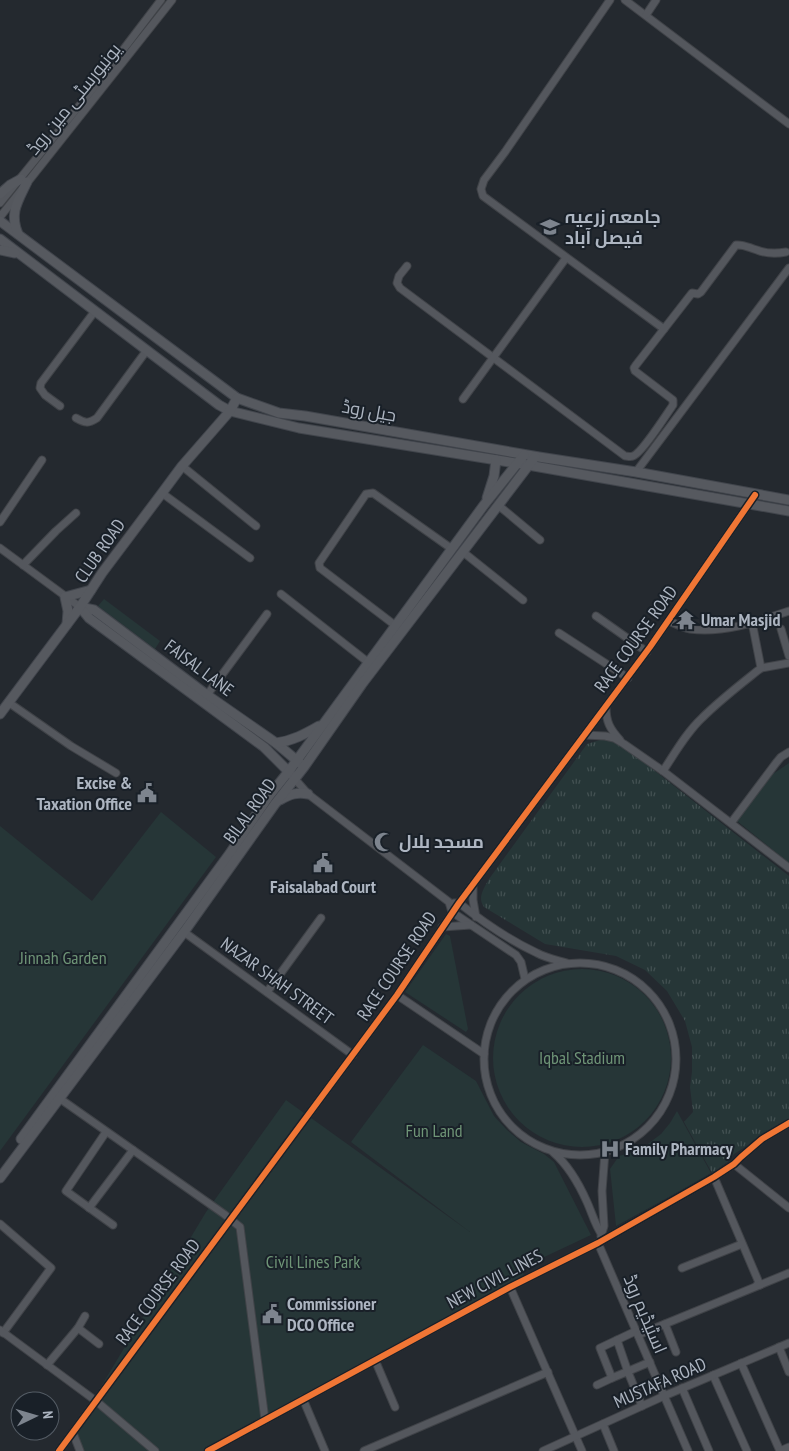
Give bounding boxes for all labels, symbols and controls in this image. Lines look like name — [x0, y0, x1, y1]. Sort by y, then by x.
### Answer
street label: یونیورسٹی مین روڈ — [22, 38, 126, 159]
place label: جامعہ زرعیہ فیصل آباد — [565, 205, 661, 249]
school or university icon: جامعہ زرعیہ فیصل آباد — [539, 216, 561, 238]
street label: جیل روڈ — [340, 394, 398, 427]
street label: CLUB ROAD — [69, 514, 130, 587]
street label: RACE COURSE ROAD — [589, 581, 682, 697]
place label: Umar Masjid — [701, 608, 780, 631]
temple icon: Umar Masjid — [675, 609, 697, 631]
street label: FAISAL LANE — [160, 634, 238, 701]
place label: Excise & Taxation Office — [37, 771, 132, 815]
street label: BILAL ROAD — [218, 774, 281, 848]
public building icon: Excise & Taxation Office — [136, 782, 158, 804]
place label: مسجد بلال — [399, 830, 484, 853]
mosque icon: مسجد بلال — [373, 831, 395, 853]
public building icon: Faisalabad Court — [312, 852, 334, 874]
place label: Faisalabad Court — [270, 875, 377, 898]
street label: RACE COURSE ROAD — [352, 907, 442, 1025]
street label: NAZAR SHAH STREET — [216, 932, 338, 1029]
park label: Jinnah Garden — [18, 946, 107, 969]
park label: Iqbal Stadium — [539, 1046, 625, 1069]
park label: Fun Land — [405, 1119, 463, 1142]
place label: Family Pharmacy — [625, 1137, 733, 1160]
hospital icon: Family Pharmacy — [599, 1138, 621, 1160]
street label: RACE COURSE ROAD — [110, 1234, 205, 1349]
street label: NEW CIVIL LINES — [443, 1244, 547, 1313]
park label: Civil Lines Park — [266, 1250, 360, 1273]
street label: اسٹیڈیم روڈ — [618, 1271, 672, 1357]
place label: Commissioner DCO Office — [287, 1292, 377, 1336]
public building icon: Commissioner DCO Office — [261, 1303, 283, 1325]
street label: MUSTAFA ROAD — [610, 1352, 710, 1413]
north arrow — [10, 1391, 60, 1441]
text: N — [39, 1410, 57, 1419]

